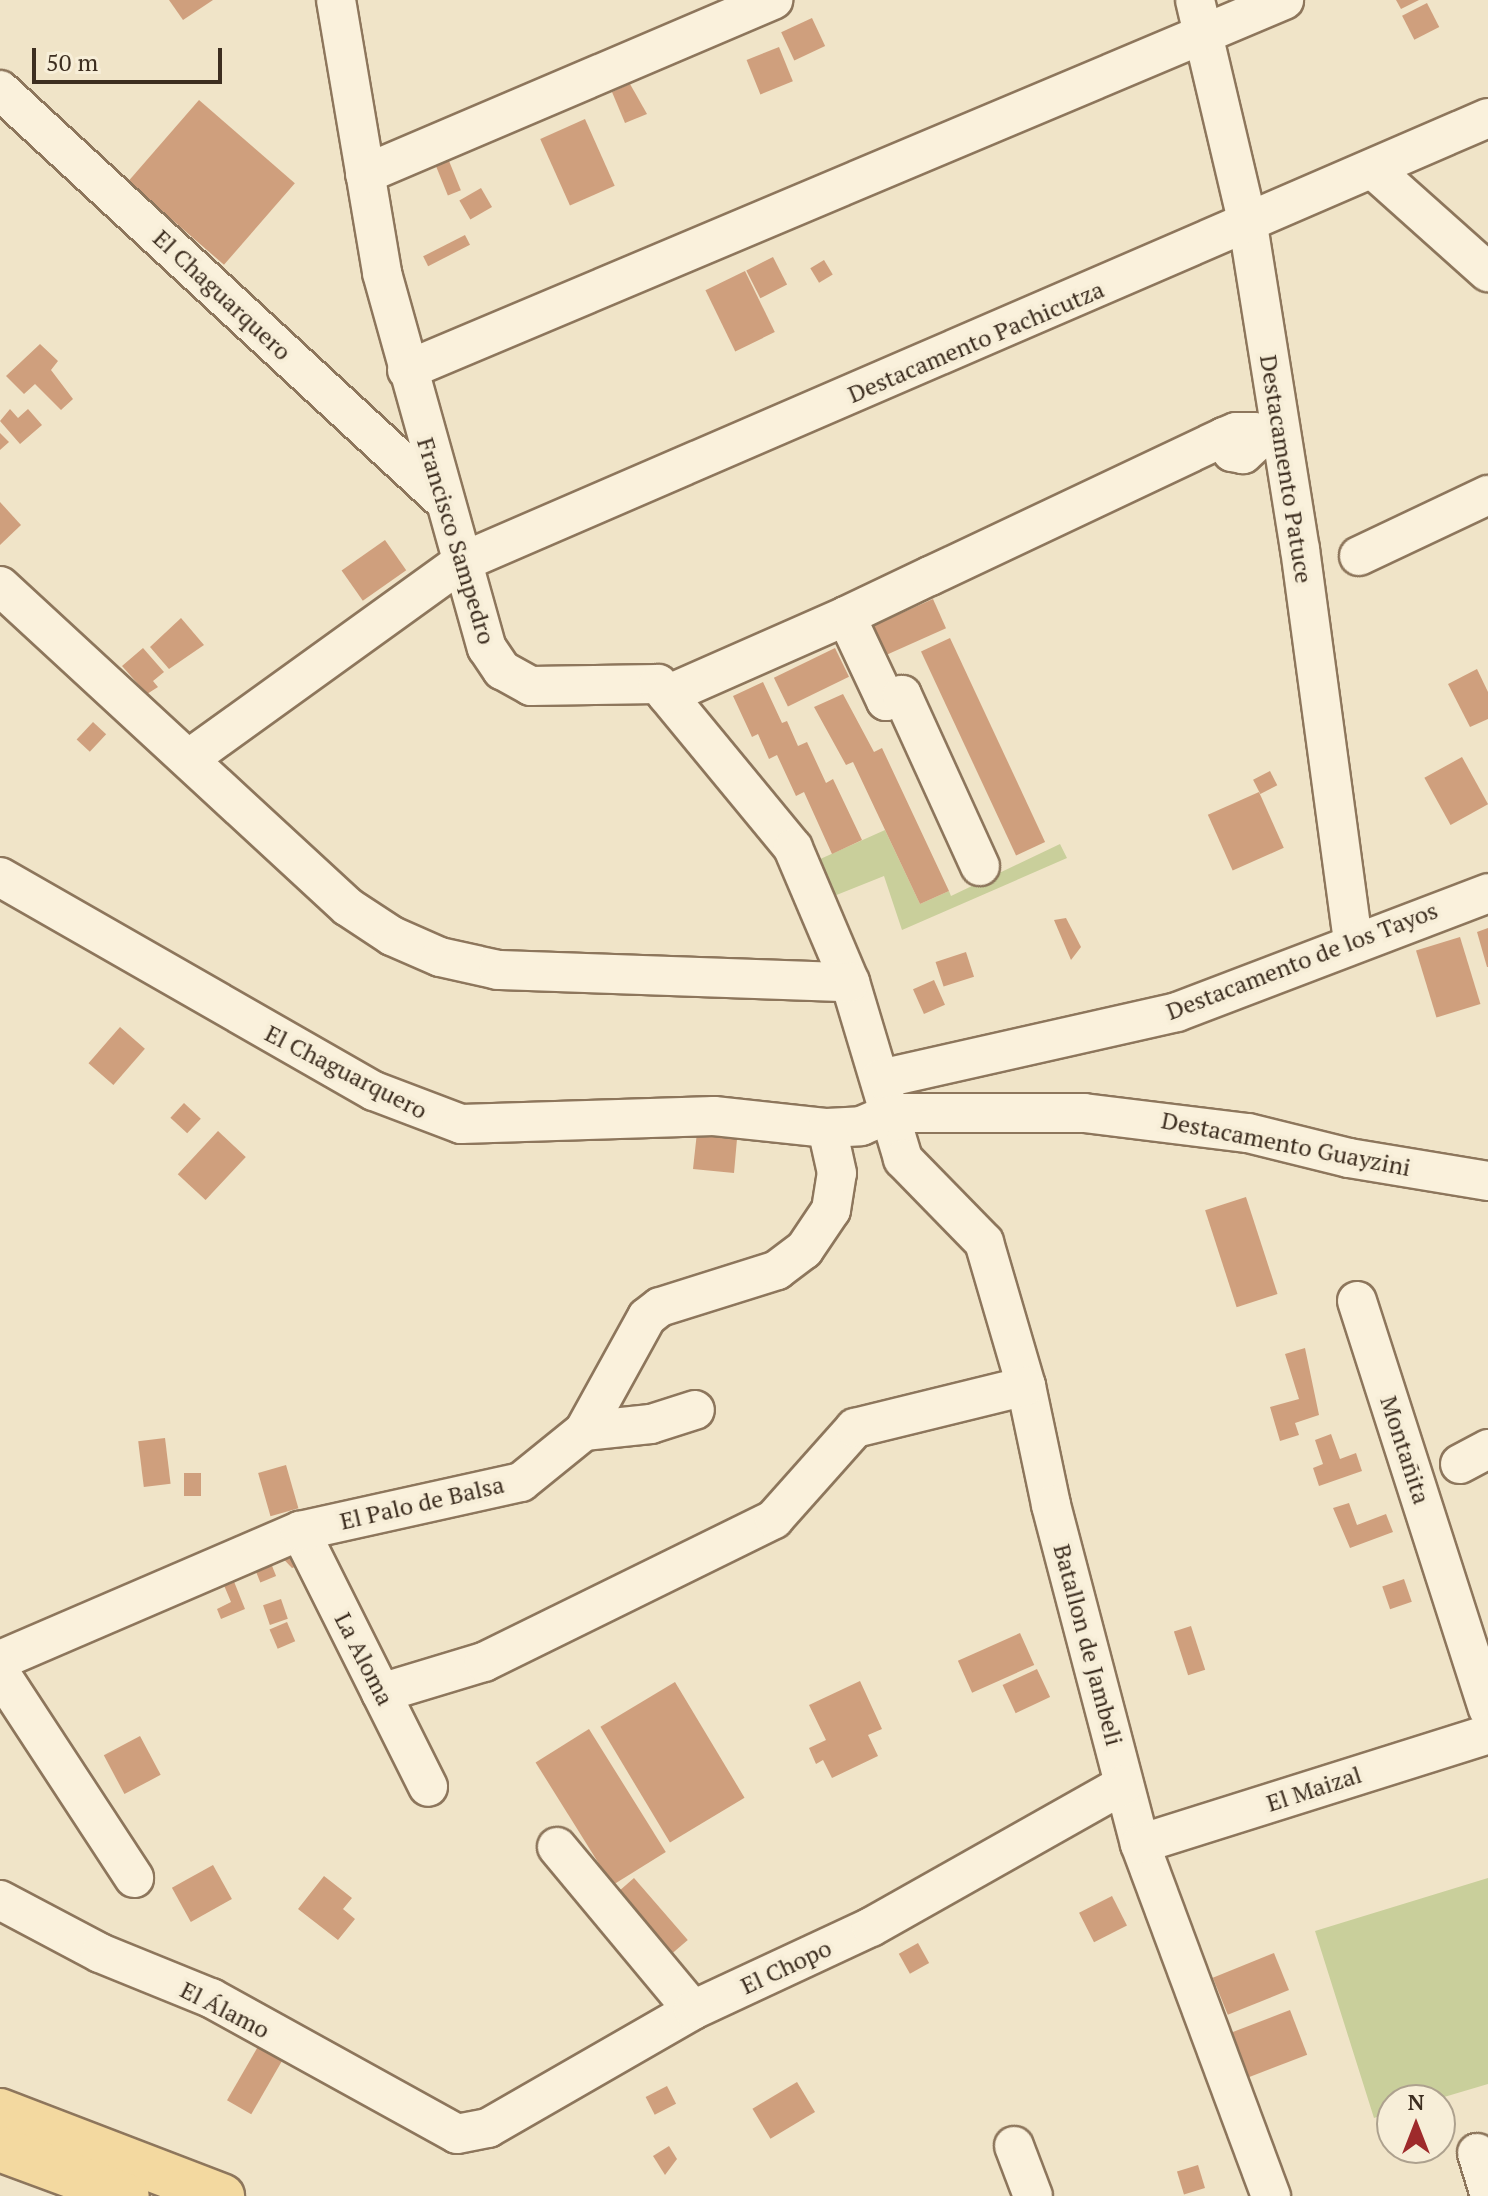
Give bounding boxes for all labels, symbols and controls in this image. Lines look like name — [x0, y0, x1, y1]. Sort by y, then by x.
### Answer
scale bar — [36, 32, 226, 82]
text: 50 m — [46, 46, 98, 78]
street label: El Chaguarquero — [147, 224, 297, 366]
street label: Destacamento Pachicutza — [844, 275, 1108, 409]
street label: Destacamento Patuce — [1254, 353, 1318, 585]
street label: Francisco Sampedro — [411, 434, 501, 648]
street label: Destacamento de los Tayos — [1162, 896, 1442, 1026]
street label: El Chaguarquero — [260, 1019, 432, 1125]
street label: Destacamento Guayzini — [1159, 1106, 1413, 1182]
street label: Montañita — [1374, 1392, 1436, 1508]
street label: El Palo de Balsa — [337, 1470, 507, 1536]
street label: Batallon de Jambeli — [1047, 1541, 1129, 1749]
street label: La Aloma — [328, 1608, 400, 1710]
street label: El Maizal — [1263, 1760, 1365, 1818]
street label: El Chopo — [736, 1934, 836, 2000]
street label: El Álamo — [175, 1975, 275, 2045]
north arrow — [1376, 2084, 1456, 2164]
text: N — [1408, 2087, 1424, 2116]

